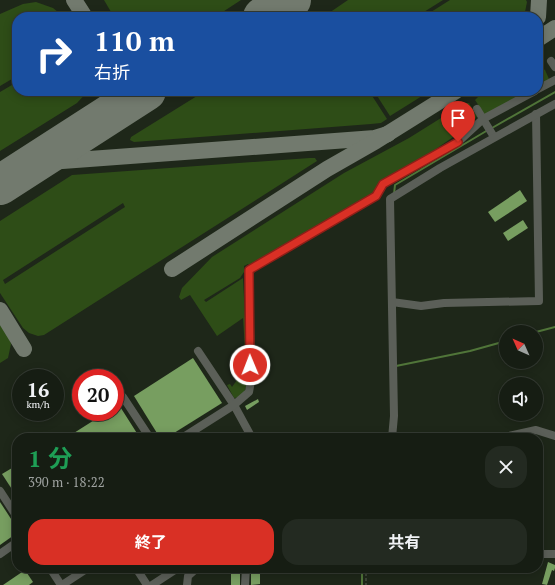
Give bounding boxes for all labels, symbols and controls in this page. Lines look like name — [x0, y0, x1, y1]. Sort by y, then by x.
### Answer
text: 110 m — [94, 22, 175, 59]
icon: right — [28, 28, 80, 80]
text: 右折 — [94, 60, 130, 84]
pin — [441, 101, 475, 142]
icon: arrive — [447, 107, 469, 129]
north arrow — [499, 325, 543, 369]
map controls — [499, 325, 543, 421]
position arrow — [229, 344, 271, 386]
speed limit sign: 20 — [72, 369, 124, 421]
text: 16 — [27, 376, 49, 403]
button: sound — [499, 377, 543, 421]
text: km/h — [26, 398, 50, 411]
text: 1 分 — [28, 442, 72, 474]
button: close — [485, 446, 527, 488]
text: 390 m · 18:22 — [28, 473, 105, 491]
button: 終了 — [28, 519, 274, 565]
button: 共有 — [282, 519, 527, 565]

